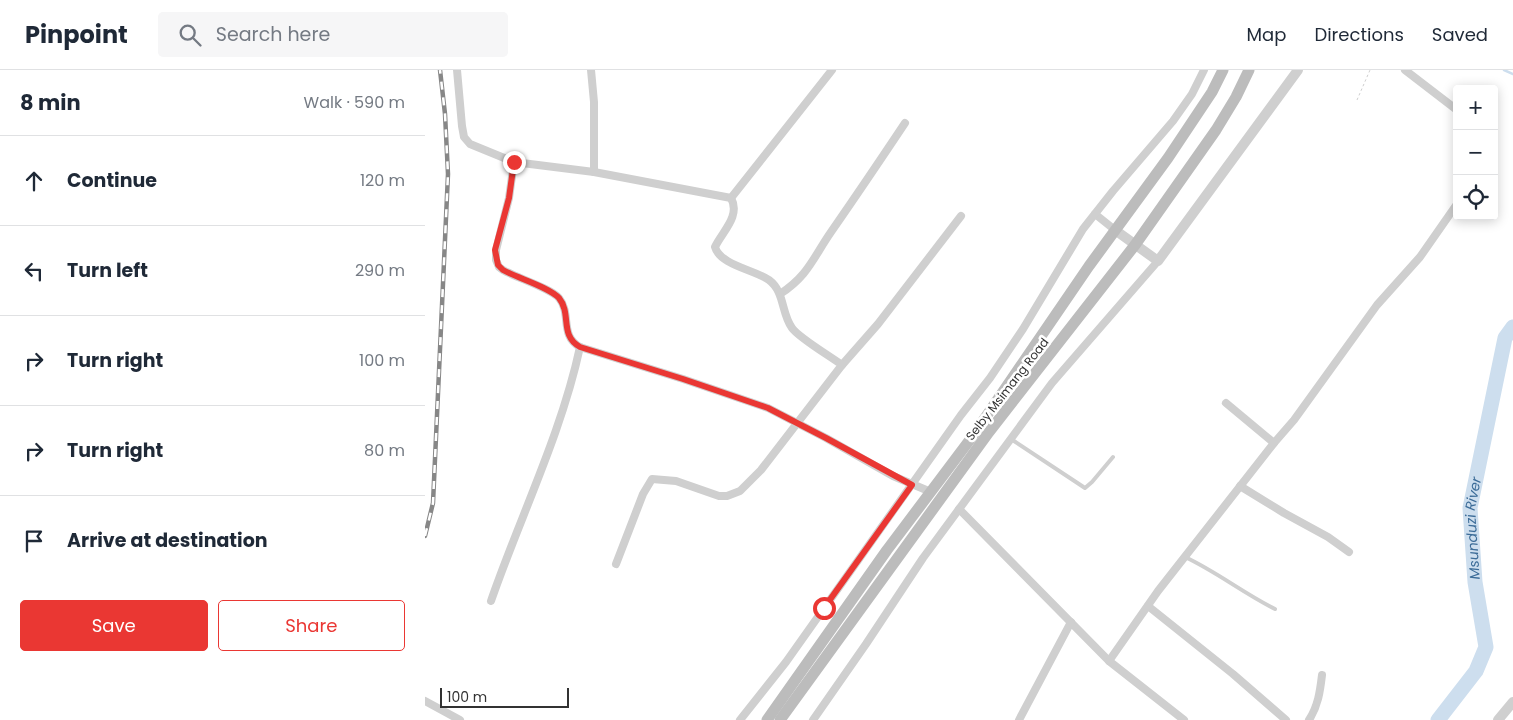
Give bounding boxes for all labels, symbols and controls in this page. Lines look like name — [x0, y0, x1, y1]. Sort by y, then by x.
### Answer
search box — [158, 12, 508, 57]
text: Pinpoint — [25, 18, 128, 51]
icon: search — [176, 21, 204, 49]
text: Search here — [216, 21, 330, 48]
text: Map — [1247, 22, 1286, 47]
text: Directions — [1314, 22, 1404, 47]
text: Saved — [1432, 22, 1488, 47]
map controls — [1453, 85, 1498, 220]
button: + — [1453, 85, 1498, 130]
text: 8 min — [20, 88, 81, 117]
text: Walk · 590 m — [304, 91, 405, 114]
button: − — [1453, 130, 1498, 175]
route end — [503, 151, 526, 174]
icon: ahead — [20, 167, 48, 195]
text: Continue — [67, 167, 157, 194]
text: 120 m — [360, 169, 405, 192]
button: locate — [1453, 175, 1498, 220]
icon: left — [20, 257, 48, 285]
text: Turn left — [67, 257, 148, 284]
text: 290 m — [355, 259, 405, 282]
street label: Selby Msimang Road — [962, 334, 1052, 444]
icon: right — [20, 347, 48, 375]
text: Turn right — [67, 347, 163, 374]
text: 100 m — [359, 349, 405, 372]
icon: right — [20, 437, 48, 465]
text: Turn right — [67, 437, 163, 464]
text: 80 m — [364, 439, 405, 462]
water label: Msunduzi River — [1460, 474, 1486, 580]
icon: arrive — [20, 527, 48, 555]
text: Arrive at destination — [67, 527, 268, 554]
route start — [813, 597, 836, 620]
button: Save — [20, 600, 208, 651]
button: Share — [218, 600, 405, 651]
scale bar — [440, 685, 569, 708]
text: 100 m — [447, 687, 487, 707]

